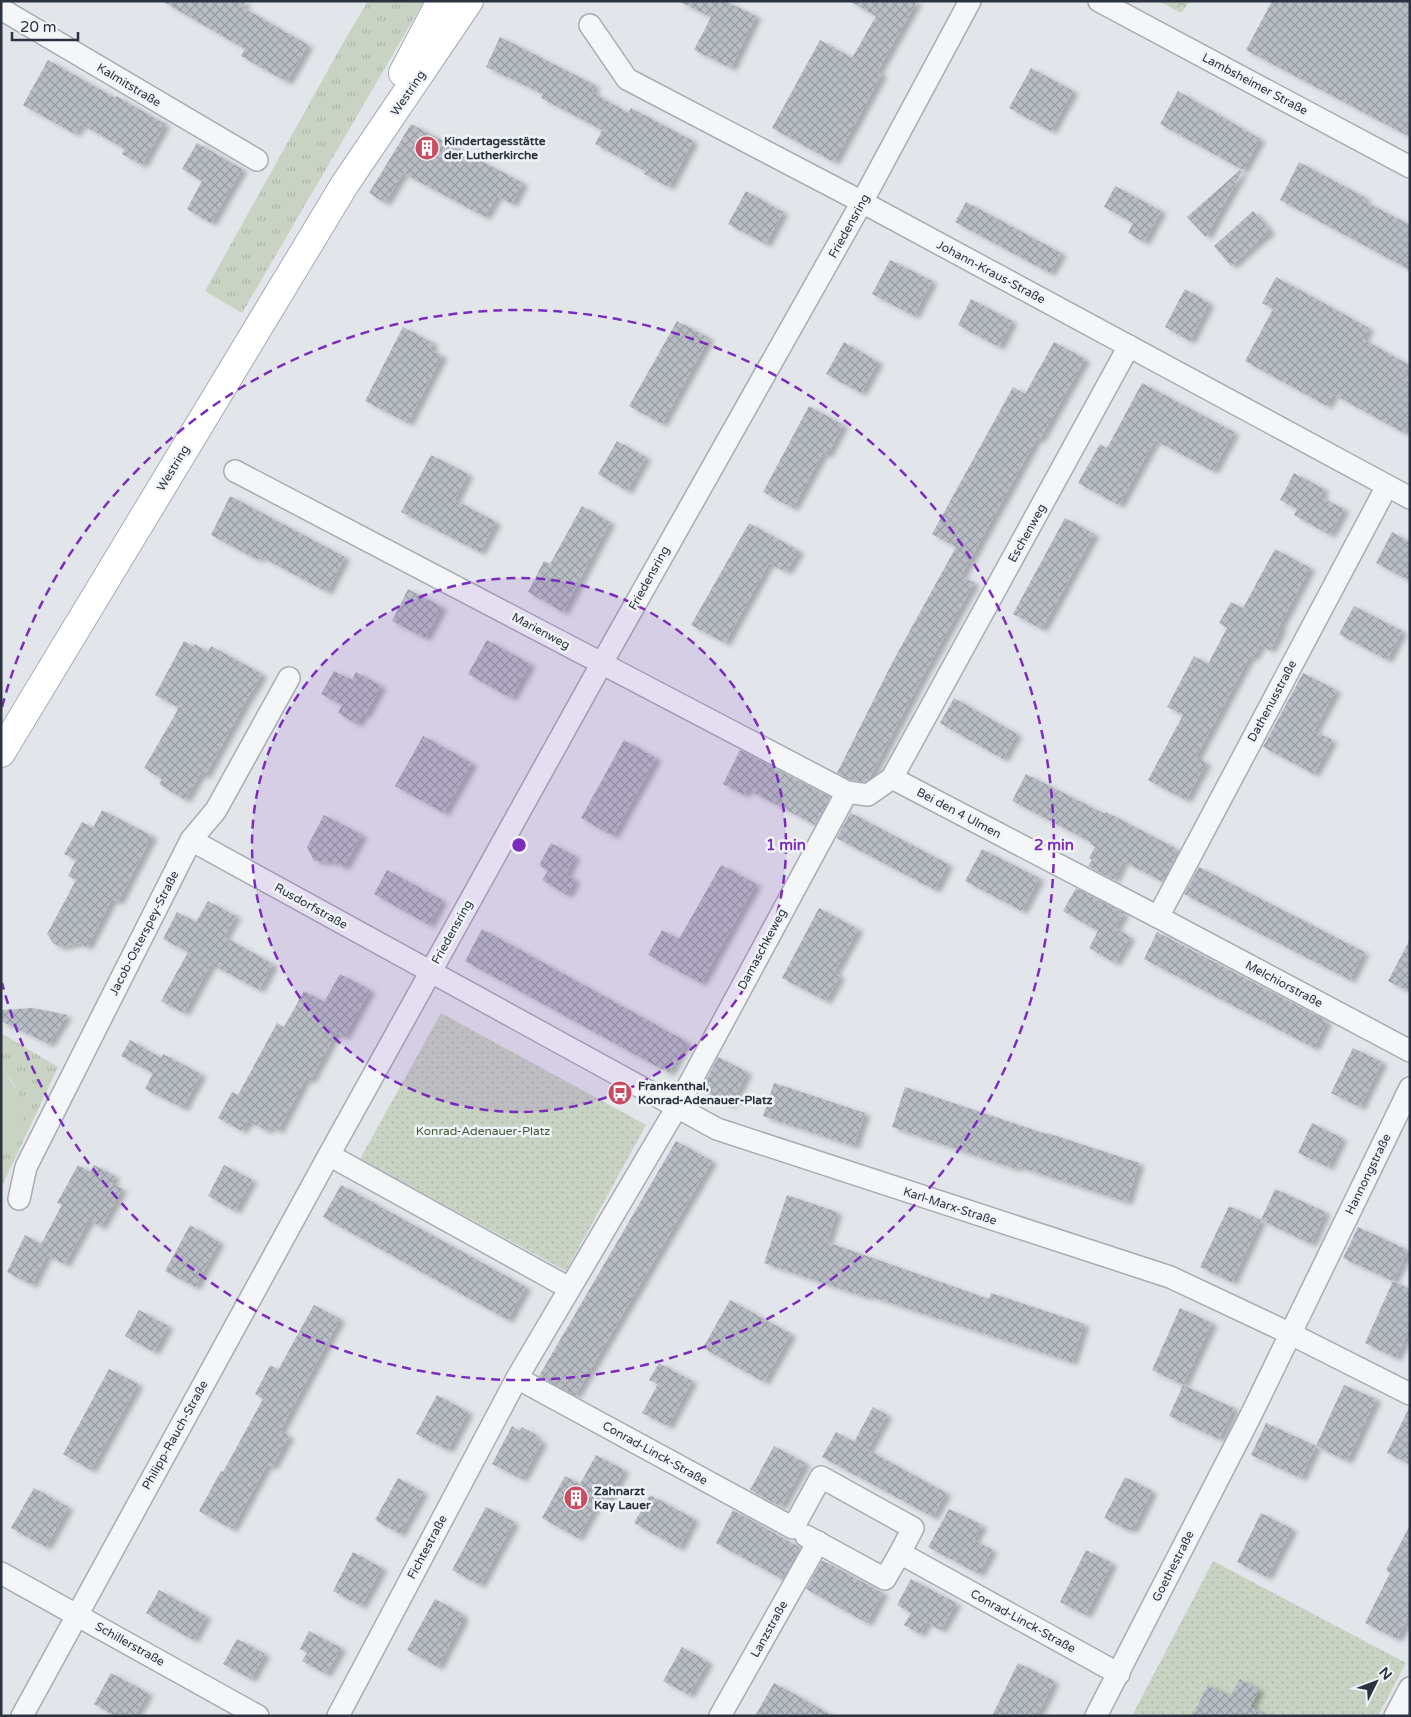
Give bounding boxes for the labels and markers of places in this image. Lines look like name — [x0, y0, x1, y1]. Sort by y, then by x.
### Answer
place label: Kindertagesstätte der Lutherkirche — [444, 134, 546, 162]
building icon: Kindertagesstätte der Lutherkirche — [414, 135, 440, 161]
centre of rings — [510, 836, 528, 854]
place label: Frankenthal, Konrad-Adenauer-Platz — [638, 1079, 772, 1107]
bus stop icon: Frankenthal, Konrad-Adenauer-Platz — [607, 1080, 633, 1106]
place label: Zahnarzt Kay Lauer — [594, 1484, 651, 1513]
building icon: Zahnarzt Kay Lauer — [563, 1485, 589, 1511]

